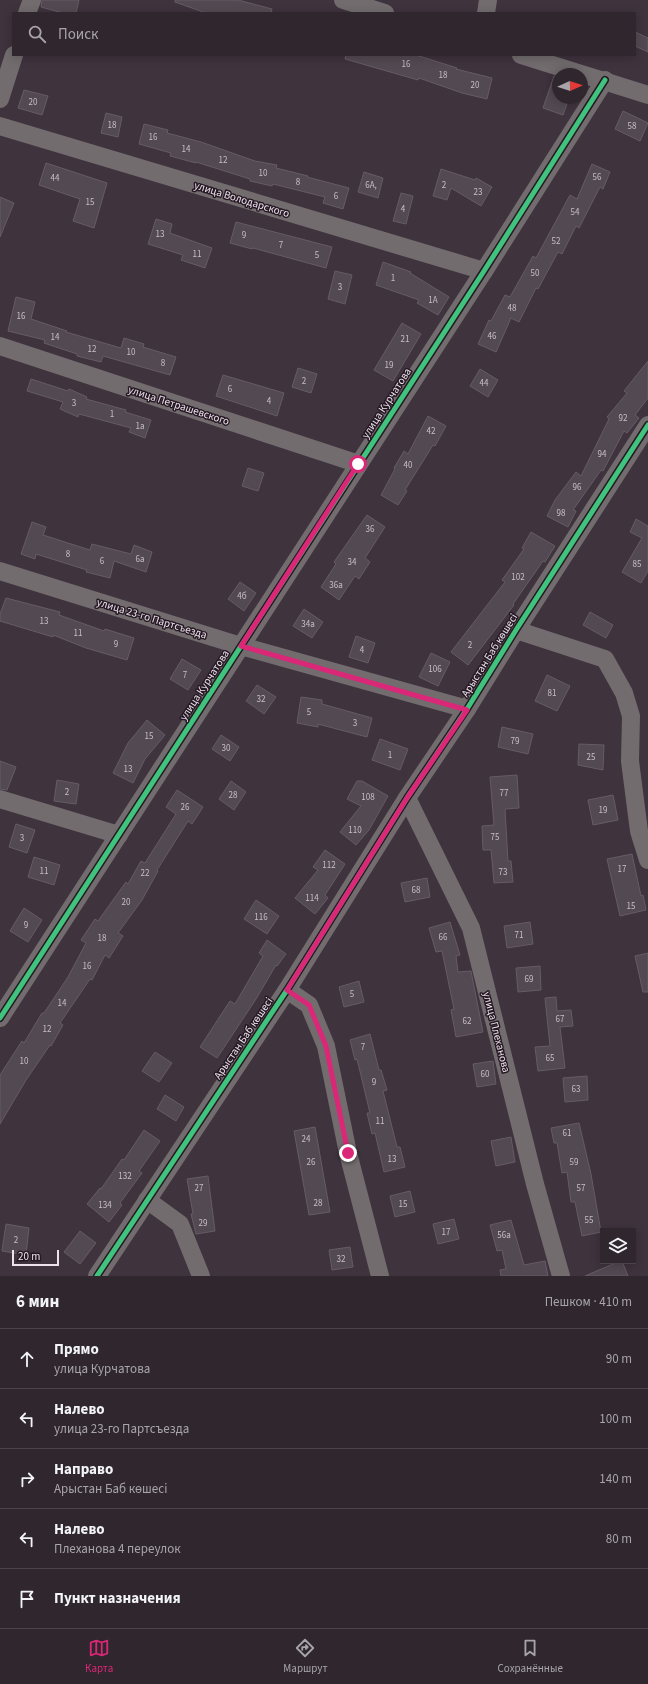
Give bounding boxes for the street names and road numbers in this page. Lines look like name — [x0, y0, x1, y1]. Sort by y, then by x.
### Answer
street label: улица Володарского — [192, 178, 291, 221]
street label: улица Курчатова — [358, 365, 415, 442]
street label: улица Петрашевского — [126, 382, 231, 429]
street label: улица 23-го Партсъезда — [95, 595, 209, 642]
street label: Арыстан Баб көшесі — [458, 611, 521, 700]
street label: улица Курчатова — [176, 647, 233, 724]
street label: улица Плеханова — [479, 990, 514, 1074]
street label: Арыстан Баб көшесі — [210, 994, 276, 1082]

